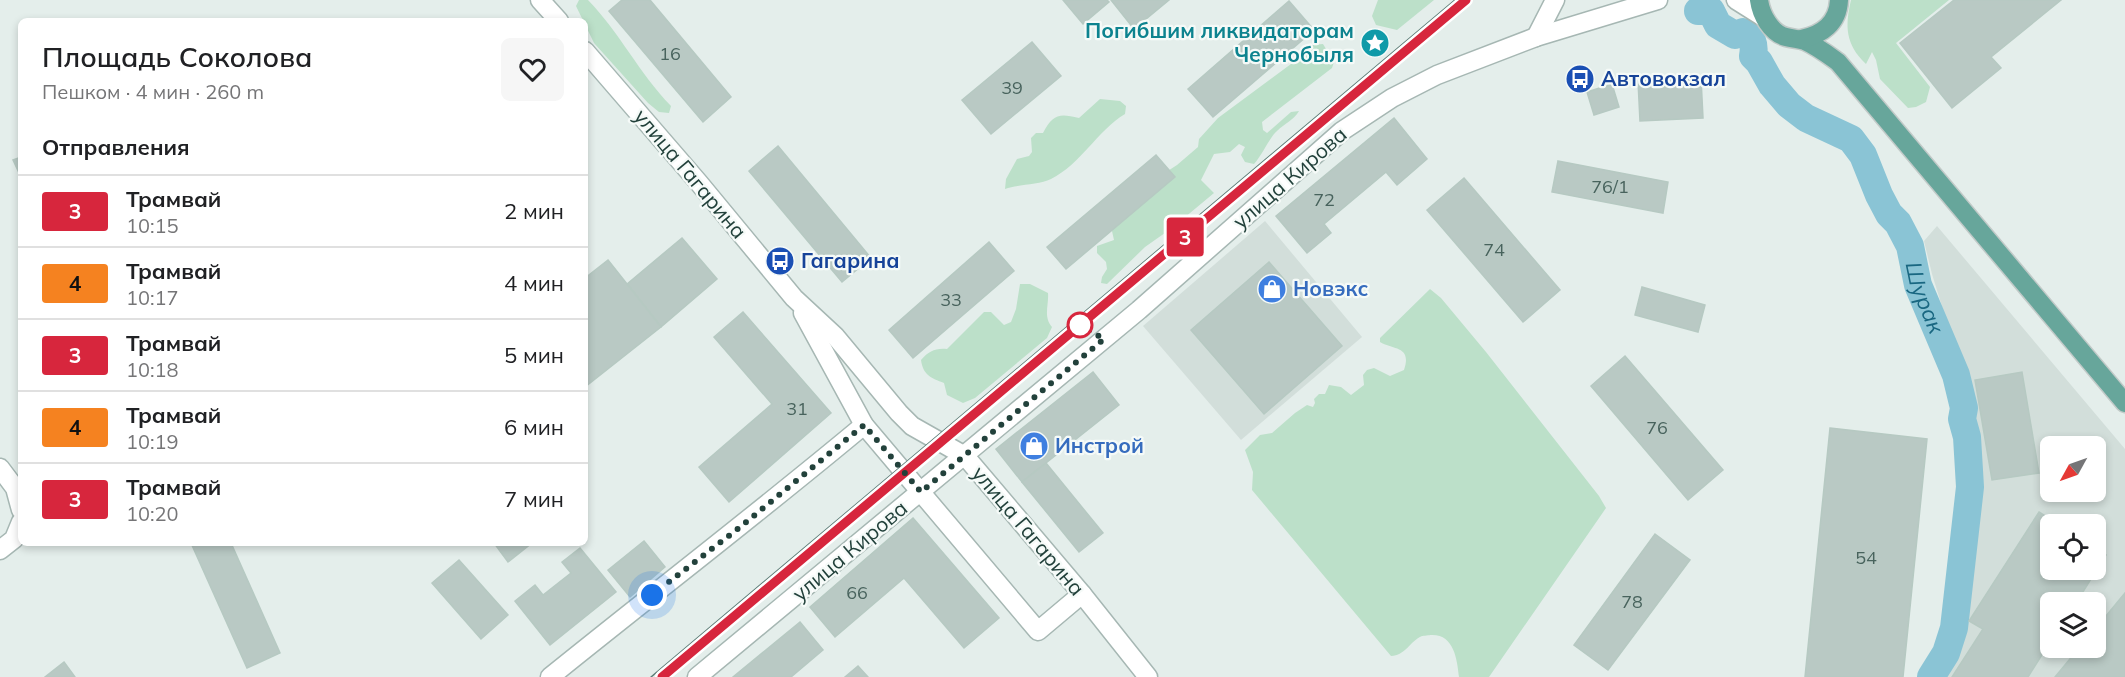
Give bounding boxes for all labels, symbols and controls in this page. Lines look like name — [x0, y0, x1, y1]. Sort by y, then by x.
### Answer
place label: Погибшим ликвидаторам Чернобыля — [1085, 17, 1354, 67]
place icon: Погибшим ликвидаторам Чернобыля — [1359, 27, 1391, 59]
button: heart — [501, 38, 564, 101]
text: Площадь Соколова — [42, 39, 312, 74]
house number: 16 — [659, 42, 681, 65]
bus stop icon: Автовокзал — [1564, 63, 1596, 95]
place label: Автовокзал — [1601, 65, 1726, 91]
house number: 39 — [1001, 76, 1023, 99]
text: Пешком · 4 мин · 260 m — [42, 79, 264, 104]
street label: улица Гагарина — [629, 103, 753, 243]
street label: улица Кирова — [1227, 121, 1352, 234]
text: Отправления — [42, 133, 190, 161]
house number: 76/1 — [1591, 175, 1629, 198]
text: Трамвай — [126, 185, 221, 213]
house number: 72 — [1313, 188, 1335, 211]
text: 2 мин — [504, 197, 564, 225]
text: 3 — [69, 198, 81, 224]
text: 10:15 — [126, 213, 179, 238]
line badge: 3 — [1166, 218, 1204, 256]
text: 3 — [1179, 224, 1191, 250]
house number: 74 — [1483, 238, 1505, 261]
bus stop icon: Гагарина — [764, 245, 796, 277]
place label: Гагарина — [801, 247, 899, 273]
text: Трамвай — [126, 257, 221, 285]
water label: Шурак — [1900, 259, 1951, 338]
text: 4 мин — [504, 269, 564, 297]
text: 4 — [69, 270, 81, 296]
shop icon: Новэкс — [1256, 273, 1288, 305]
place label: Новэкс — [1293, 275, 1368, 301]
text: 10:17 — [126, 285, 179, 310]
house number: 33 — [940, 288, 962, 311]
unlabelled marker — [1067, 312, 1093, 338]
text: Трамвай — [126, 329, 221, 357]
text: 5 мин — [504, 341, 564, 369]
text: 3 — [69, 342, 81, 368]
text: 10:18 — [126, 357, 179, 382]
house number: 31 — [786, 397, 808, 420]
text: Трамвай — [126, 401, 221, 429]
text: 6 мин — [504, 413, 564, 441]
text: 4 — [69, 414, 81, 440]
house number: 76 — [1646, 416, 1668, 439]
text: 10:19 — [126, 429, 179, 454]
shop icon: Инстрой — [1018, 430, 1050, 462]
place label: Инстрой — [1055, 432, 1144, 458]
north arrow — [2040, 436, 2106, 502]
map controls — [2040, 436, 2106, 658]
street label: улица Гагарина — [967, 460, 1091, 600]
text: Трамвай — [126, 473, 221, 501]
text: 7 мин — [504, 485, 564, 513]
text: 3 — [69, 486, 81, 512]
street label: улица Кирова — [786, 494, 912, 606]
text: 10:20 — [126, 501, 179, 526]
button: locate — [2040, 514, 2106, 580]
house number: 54 — [1855, 546, 1877, 569]
your location — [637, 580, 667, 610]
house number: 66 — [846, 581, 868, 604]
house number: 78 — [1621, 590, 1643, 613]
button: layers — [2040, 592, 2106, 658]

